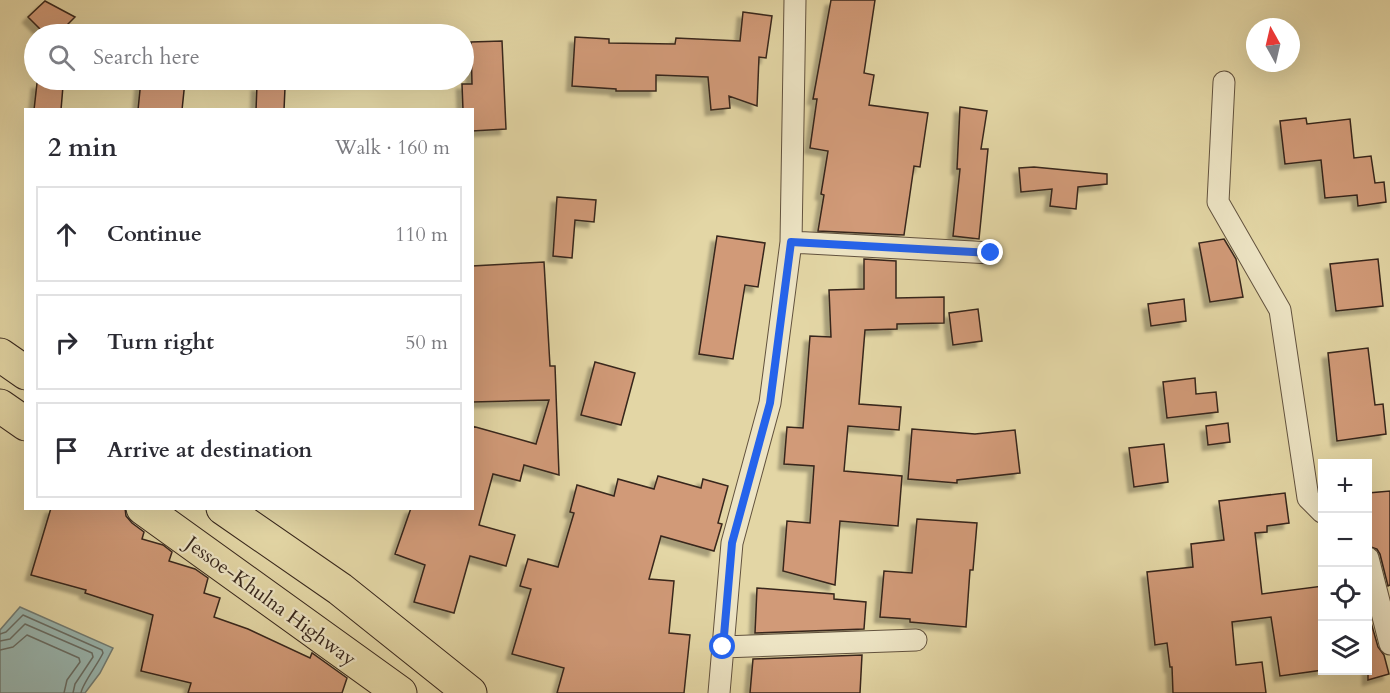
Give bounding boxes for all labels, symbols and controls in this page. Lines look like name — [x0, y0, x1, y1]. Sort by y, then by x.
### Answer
north arrow — [1246, 18, 1300, 72]
search box — [24, 24, 474, 90]
icon: search — [45, 41, 78, 74]
text: Search here — [93, 42, 200, 72]
text: 2 min — [48, 130, 117, 165]
text: Walk · 160 m — [335, 134, 450, 161]
icon: ahead — [50, 218, 83, 251]
text: Continue — [107, 219, 202, 249]
text: 110 m — [395, 221, 448, 248]
route end — [977, 239, 1003, 265]
icon: right — [50, 326, 83, 359]
text: Turn right — [107, 327, 214, 357]
text: 50 m — [405, 329, 448, 356]
icon: arrive — [50, 434, 83, 467]
text: Arrive at destination — [107, 435, 312, 465]
map controls — [1318, 459, 1372, 675]
button: + — [1318, 459, 1372, 513]
button: − — [1318, 513, 1372, 567]
street label: Jessoe-Khulna Highway — [178, 528, 362, 672]
button: locate — [1318, 567, 1372, 621]
button: layers — [1318, 621, 1372, 675]
route start — [709, 633, 735, 659]

